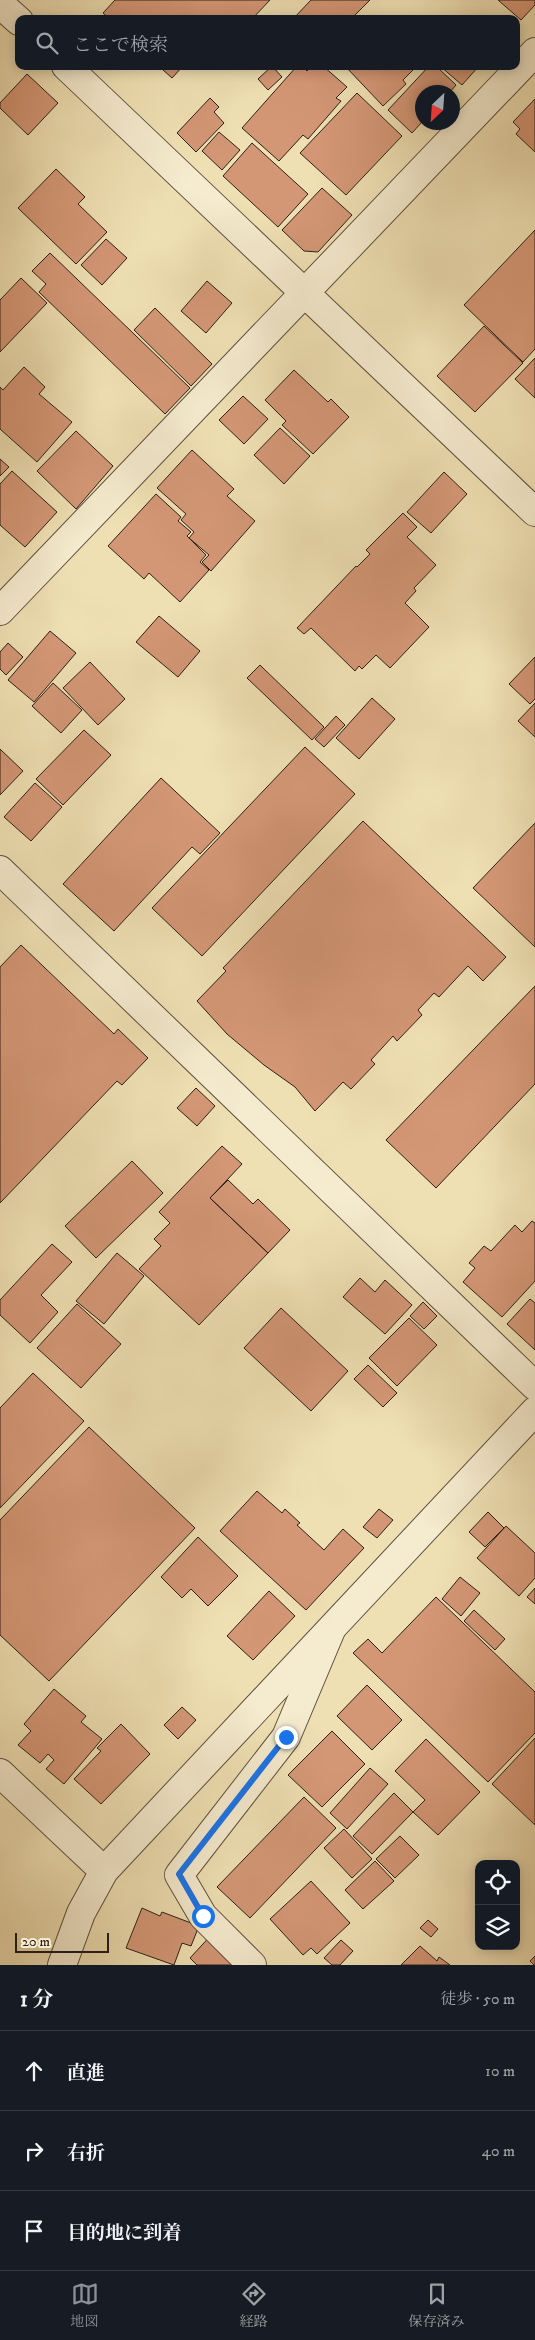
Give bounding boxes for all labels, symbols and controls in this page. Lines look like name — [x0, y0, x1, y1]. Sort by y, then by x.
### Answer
search box — [15, 15, 520, 70]
icon: search — [33, 29, 61, 57]
text: ここで検索 — [73, 34, 168, 57]
north arrow — [415, 85, 460, 130]
route end — [275, 1726, 298, 1749]
map controls — [475, 1860, 520, 1950]
button: locate — [475, 1860, 520, 1905]
route start — [192, 1905, 215, 1928]
button: layers — [475, 1905, 520, 1950]
scale bar — [15, 1930, 109, 1953]
text: 20 m — [22, 1933, 50, 1951]
text: 1 分 — [20, 1987, 53, 2013]
text: 徒歩 · 50 m — [440, 1989, 515, 2009]
icon: ahead — [20, 2057, 48, 2085]
text: 10 m — [485, 2061, 515, 2081]
text: 直進 — [67, 2062, 105, 2085]
icon: right — [20, 2137, 48, 2165]
text: 40 m — [482, 2141, 515, 2161]
text: 右折 — [67, 2142, 105, 2165]
icon: arrive — [20, 2217, 48, 2245]
text: 目的地に到着 — [67, 2222, 181, 2245]
tab: 地図 — [71, 2280, 99, 2331]
tab: 経路 — [240, 2280, 268, 2331]
tab: 保存済み — [409, 2280, 465, 2331]

